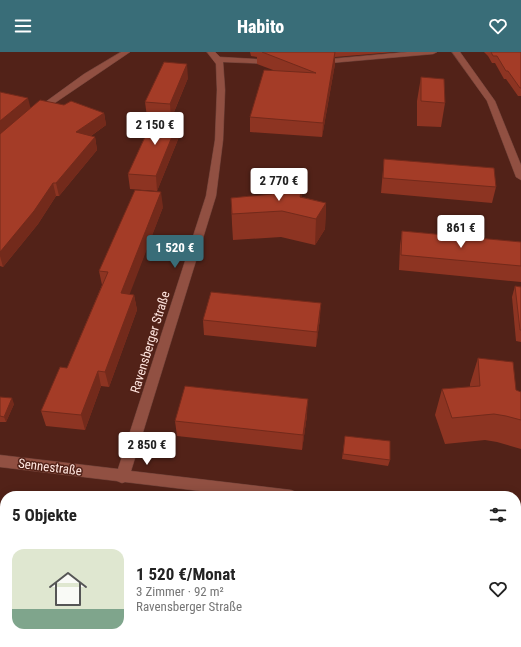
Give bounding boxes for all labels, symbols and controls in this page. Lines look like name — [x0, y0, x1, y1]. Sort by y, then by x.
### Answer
icon: menu — [12, 15, 34, 37]
icon: heart — [487, 15, 509, 37]
text: Habito — [237, 16, 284, 37]
pin: 2 150 € — [118, 112, 192, 146]
text: 2 150 € — [136, 117, 174, 132]
pin: 2 770 € — [242, 168, 316, 202]
text: 2 770 € — [260, 173, 298, 188]
pin: 861 € — [433, 215, 489, 249]
text: 861 € — [446, 220, 476, 235]
pin: 1 520 € — [138, 235, 212, 269]
text: 1 520 € — [156, 240, 194, 255]
street label: Ravensberger Straße — [127, 289, 173, 395]
pin: 2 850 € — [110, 432, 184, 466]
text: 2 850 € — [128, 437, 166, 452]
street label: Sennestraße — [17, 456, 83, 478]
icon: filters — [487, 504, 509, 526]
text: 5 Objekte — [12, 505, 77, 525]
text: 1 520 €/Monat — [136, 564, 235, 584]
icon: home — [44, 565, 92, 613]
icon: heart — [487, 578, 509, 600]
text: 3 Zimmer · 92 m² — [136, 584, 224, 599]
text: Ravensberger Straße — [136, 599, 242, 614]

